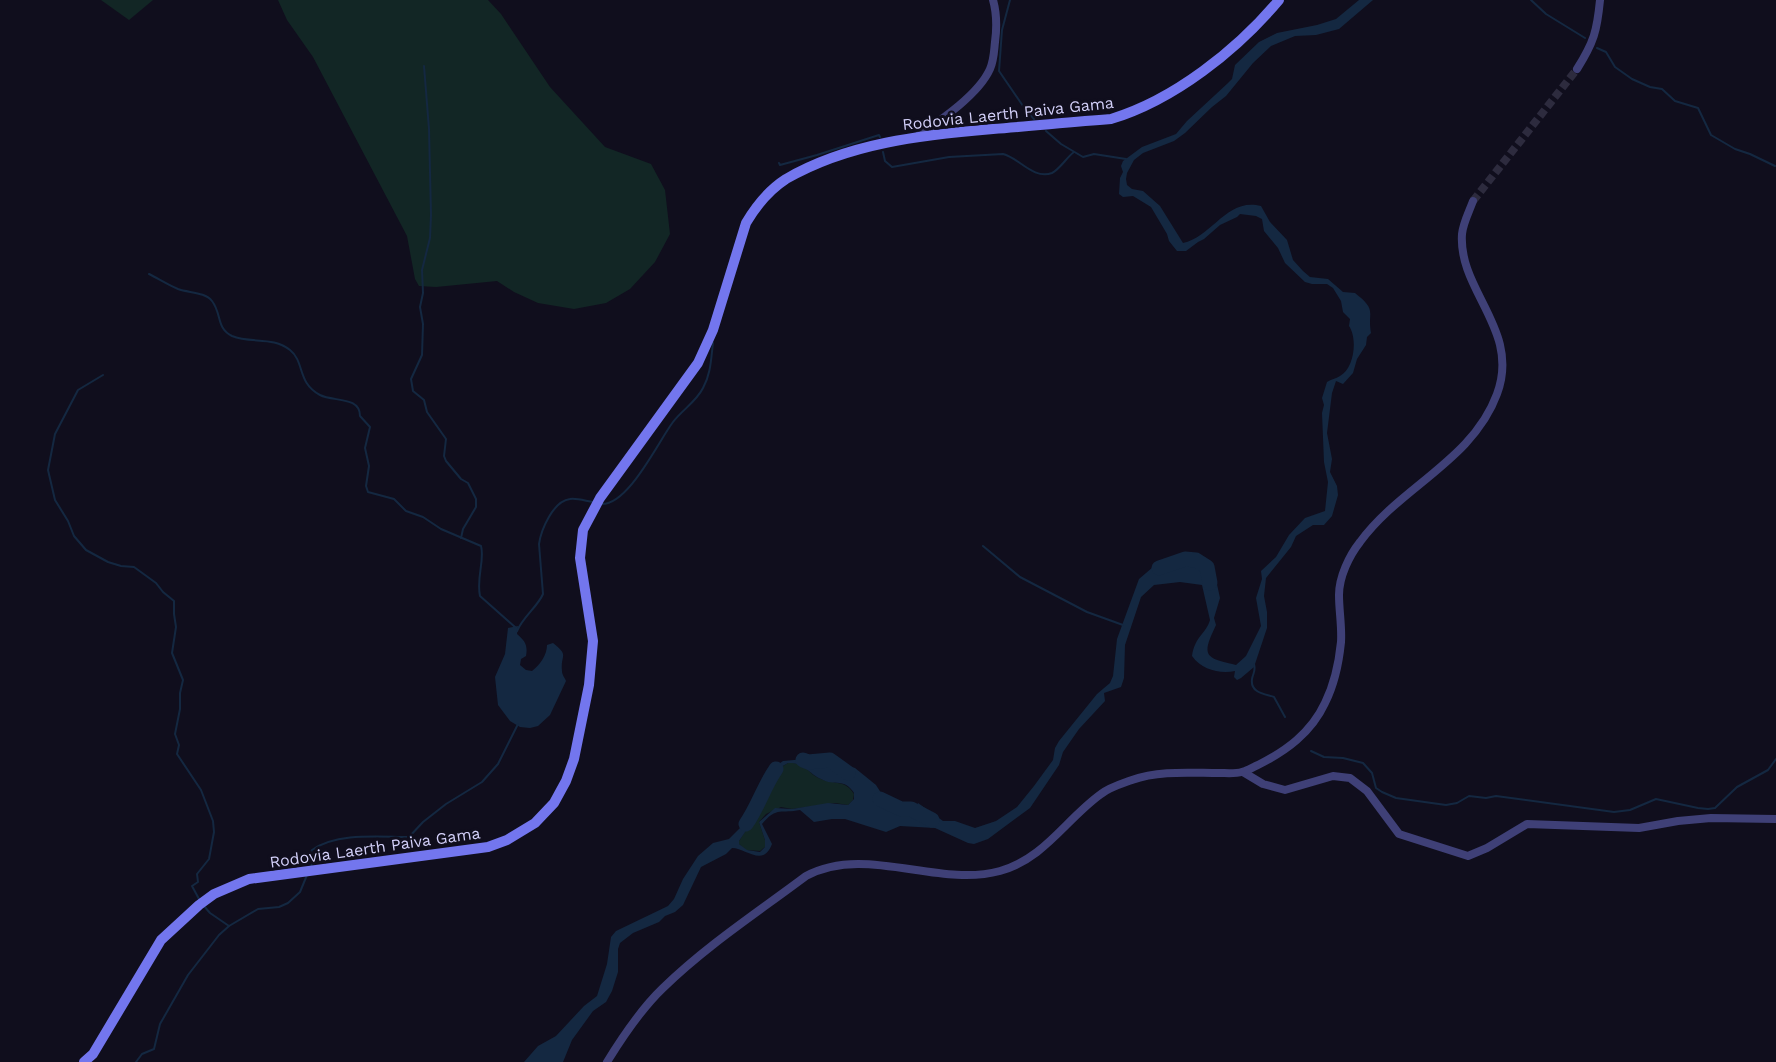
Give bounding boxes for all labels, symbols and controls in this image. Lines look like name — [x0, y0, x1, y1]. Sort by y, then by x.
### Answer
street label: Rodovia Laerth Paiva Gama — [901, 93, 1115, 134]
street label: Rodovia Laerth Paiva Gama — [269, 823, 482, 872]

